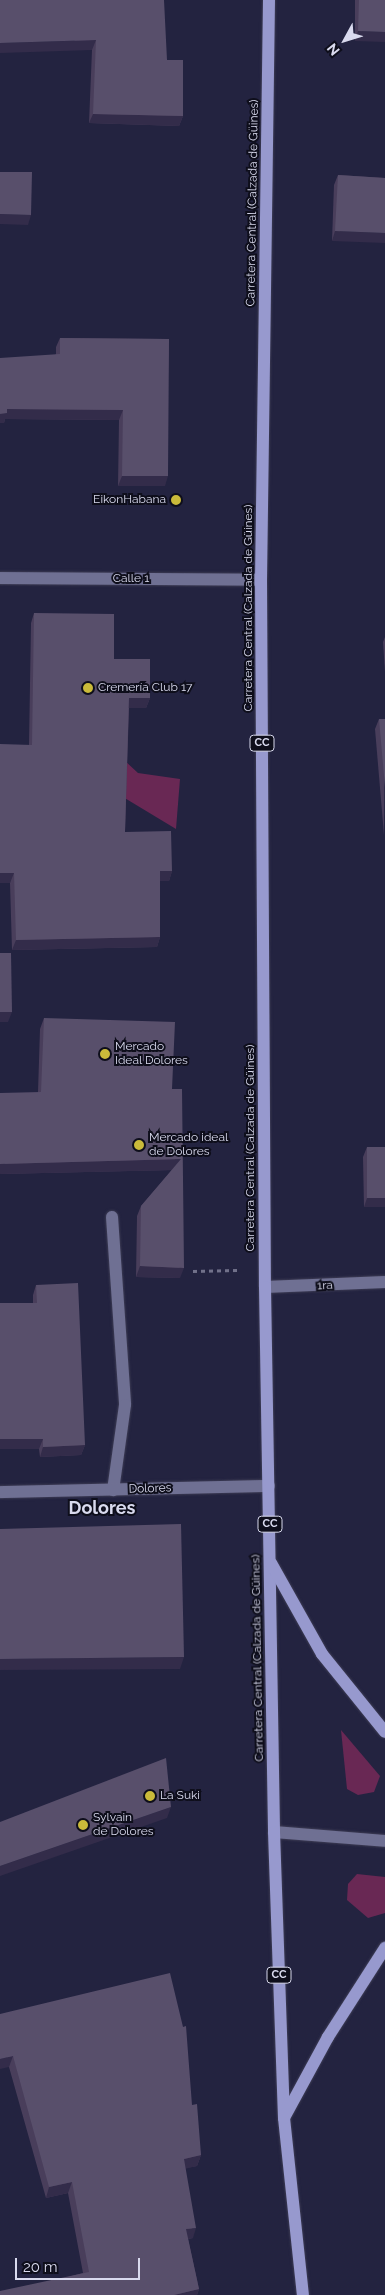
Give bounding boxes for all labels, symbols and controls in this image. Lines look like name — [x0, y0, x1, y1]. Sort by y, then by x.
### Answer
north arrow — [320, 15, 370, 65]
text: N — [324, 40, 343, 59]
street label: Carretera Central (Calzada de Güines) — [244, 99, 262, 307]
place label: EikonHabana — [93, 493, 166, 507]
marker: EikonHabana — [170, 494, 182, 506]
street label: Carretera Central (Calzada de Güines) — [242, 504, 256, 712]
street label: Calle 1 — [113, 572, 149, 586]
place label: Cremería Club 17 — [98, 681, 192, 695]
marker: Cremería Club 17 — [82, 682, 94, 694]
road number: CC — [250, 734, 274, 751]
place label: Mercado Ideal Dolores — [115, 1040, 188, 1068]
street label: Carretera Central (Calzada de Güines) — [244, 1044, 258, 1252]
marker: Mercado Ideal Dolores — [99, 1048, 111, 1060]
place label: Mercado ideal de Dolores — [149, 1131, 228, 1159]
marker: Mercado ideal de Dolores — [133, 1139, 145, 1151]
street label: 1ra — [317, 1278, 333, 1294]
street label: Dolores — [128, 1481, 172, 1497]
district label: Dolores — [69, 1497, 135, 1519]
road number: CC — [258, 1516, 282, 1532]
street label: Carretera Central (Calzada de Güines) — [249, 1554, 267, 1762]
place label: La Suki — [160, 1789, 200, 1803]
marker: La Suki — [144, 1790, 156, 1802]
place label: Sylvain de Dolores — [93, 1811, 154, 1839]
marker: Sylvain de Dolores — [77, 1819, 89, 1831]
road number: CC — [266, 1966, 292, 1984]
scale bar — [18, 2248, 142, 2280]
text: 20 m — [23, 2258, 58, 2276]

